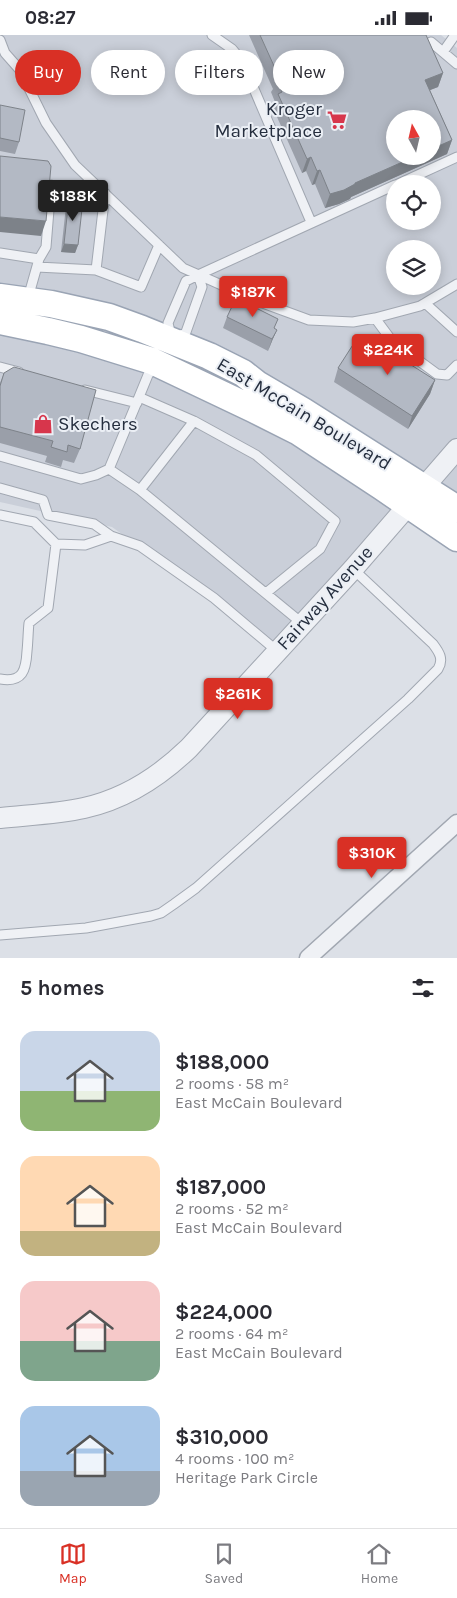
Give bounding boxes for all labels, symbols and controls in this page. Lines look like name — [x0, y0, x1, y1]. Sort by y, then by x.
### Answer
text: 08:27 — [25, 7, 75, 29]
chip: Buy — [15, 50, 81, 95]
chip: Rent — [91, 50, 165, 95]
chip: Filters — [175, 50, 263, 95]
chip: New — [273, 50, 344, 95]
place label: Kroger Marketplace — [215, 98, 322, 142]
supermarket icon: Kroger Marketplace — [326, 109, 348, 131]
north arrow — [386, 110, 441, 165]
map controls — [386, 110, 441, 295]
button: locate — [386, 175, 441, 230]
pin: $188K — [38, 179, 108, 222]
text: $188K — [49, 186, 97, 205]
button: layers — [386, 240, 441, 295]
pin: $187K — [218, 275, 288, 318]
text: $187K — [230, 282, 276, 301]
pin: $224K — [353, 333, 423, 376]
text: $224K — [363, 340, 413, 359]
street label: East McCain Boulevard — [213, 353, 395, 475]
shop icon: Skechers — [32, 413, 54, 435]
place label: Skechers — [58, 413, 138, 435]
street label: Fairway Avenue — [272, 541, 378, 655]
pin: $261K — [203, 677, 273, 720]
text: $261K — [215, 684, 261, 703]
pin: $310K — [337, 837, 407, 879]
text: $310K — [348, 843, 396, 862]
icon: filters — [409, 974, 437, 1002]
text: 5 homes — [20, 976, 105, 1000]
text: $188,000 — [175, 1050, 269, 1074]
icon: home — [60, 1051, 120, 1111]
text: 2 rooms · 58 m² — [175, 1074, 289, 1093]
text: East McCain Boulevard — [175, 1093, 343, 1112]
text: $187,000 — [175, 1175, 266, 1199]
icon: home — [60, 1176, 120, 1236]
text: 2 rooms · 52 m² — [175, 1199, 289, 1218]
text: East McCain Boulevard — [175, 1218, 343, 1237]
text: $224,000 — [175, 1300, 273, 1324]
icon: home — [60, 1301, 120, 1361]
text: 2 rooms · 64 m² — [175, 1324, 288, 1343]
text: East McCain Boulevard — [175, 1343, 343, 1362]
text: $310,000 — [175, 1425, 268, 1449]
icon: home — [60, 1426, 120, 1486]
text: 4 rooms · 100 m² — [175, 1449, 294, 1468]
text: Heritage Park Circle — [175, 1468, 318, 1487]
tab: Map — [59, 1540, 87, 1587]
tab: Saved — [204, 1540, 243, 1587]
tab: Home — [361, 1540, 398, 1587]

